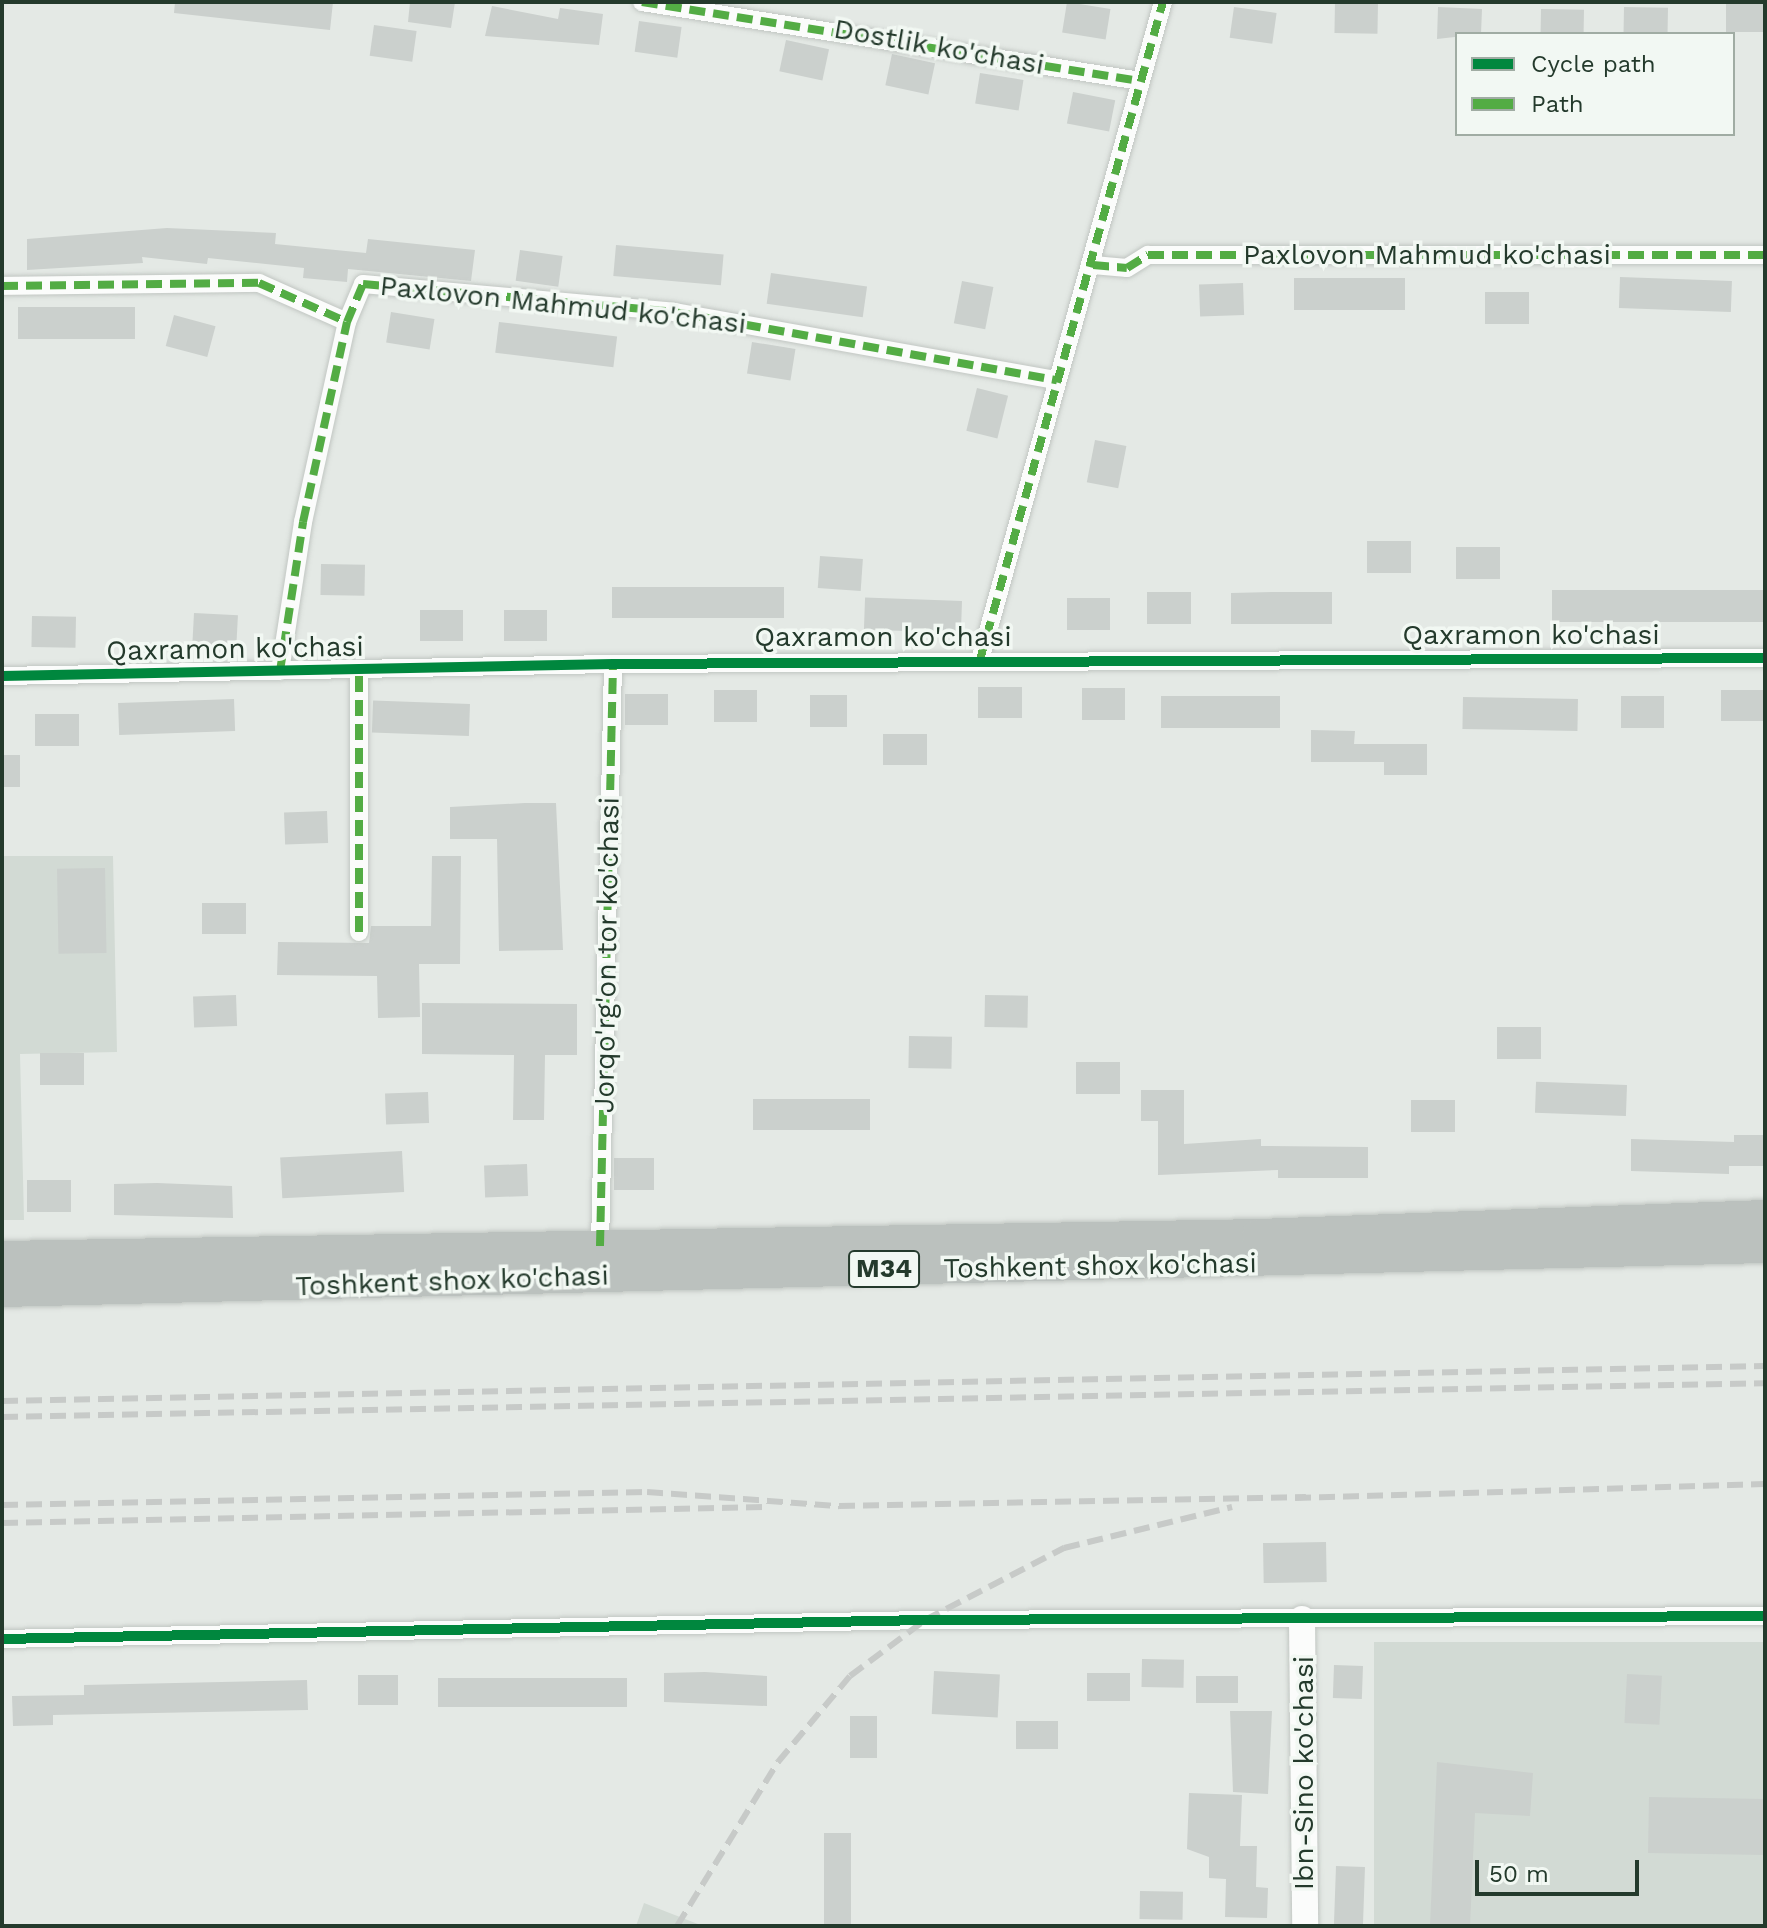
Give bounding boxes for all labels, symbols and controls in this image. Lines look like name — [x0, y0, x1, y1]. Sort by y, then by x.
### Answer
street label: Dostlik ko'chasi — [831, 12, 1047, 82]
legend — [1455, 32, 1735, 136]
text: Cycle path — [1531, 50, 1656, 78]
text: Path — [1531, 90, 1584, 118]
street label: Paxlovon Mahmud ko'chasi — [1243, 238, 1611, 272]
street label: Paxlovon Mahmud ko'chasi — [378, 269, 748, 341]
street label: Qaxramon ko'chasi — [1402, 618, 1660, 652]
street label: Qaxramon ko'chasi — [754, 620, 1012, 654]
street label: Qaxramon ko'chasi — [106, 630, 364, 668]
street label: Jorqo'rg'on tor ko'chasi — [587, 796, 627, 1114]
street label: Toshkent shox ko'chasi — [943, 1246, 1257, 1286]
road number: M34 — [848, 1247, 920, 1291]
street label: Toshkent shox ko'chasi — [294, 1259, 610, 1303]
street label: Ibn-Sino ko'chasi — [1287, 1656, 1321, 1890]
scale bar — [1479, 1844, 1643, 1894]
text: 50 m — [1489, 1860, 1549, 1888]

